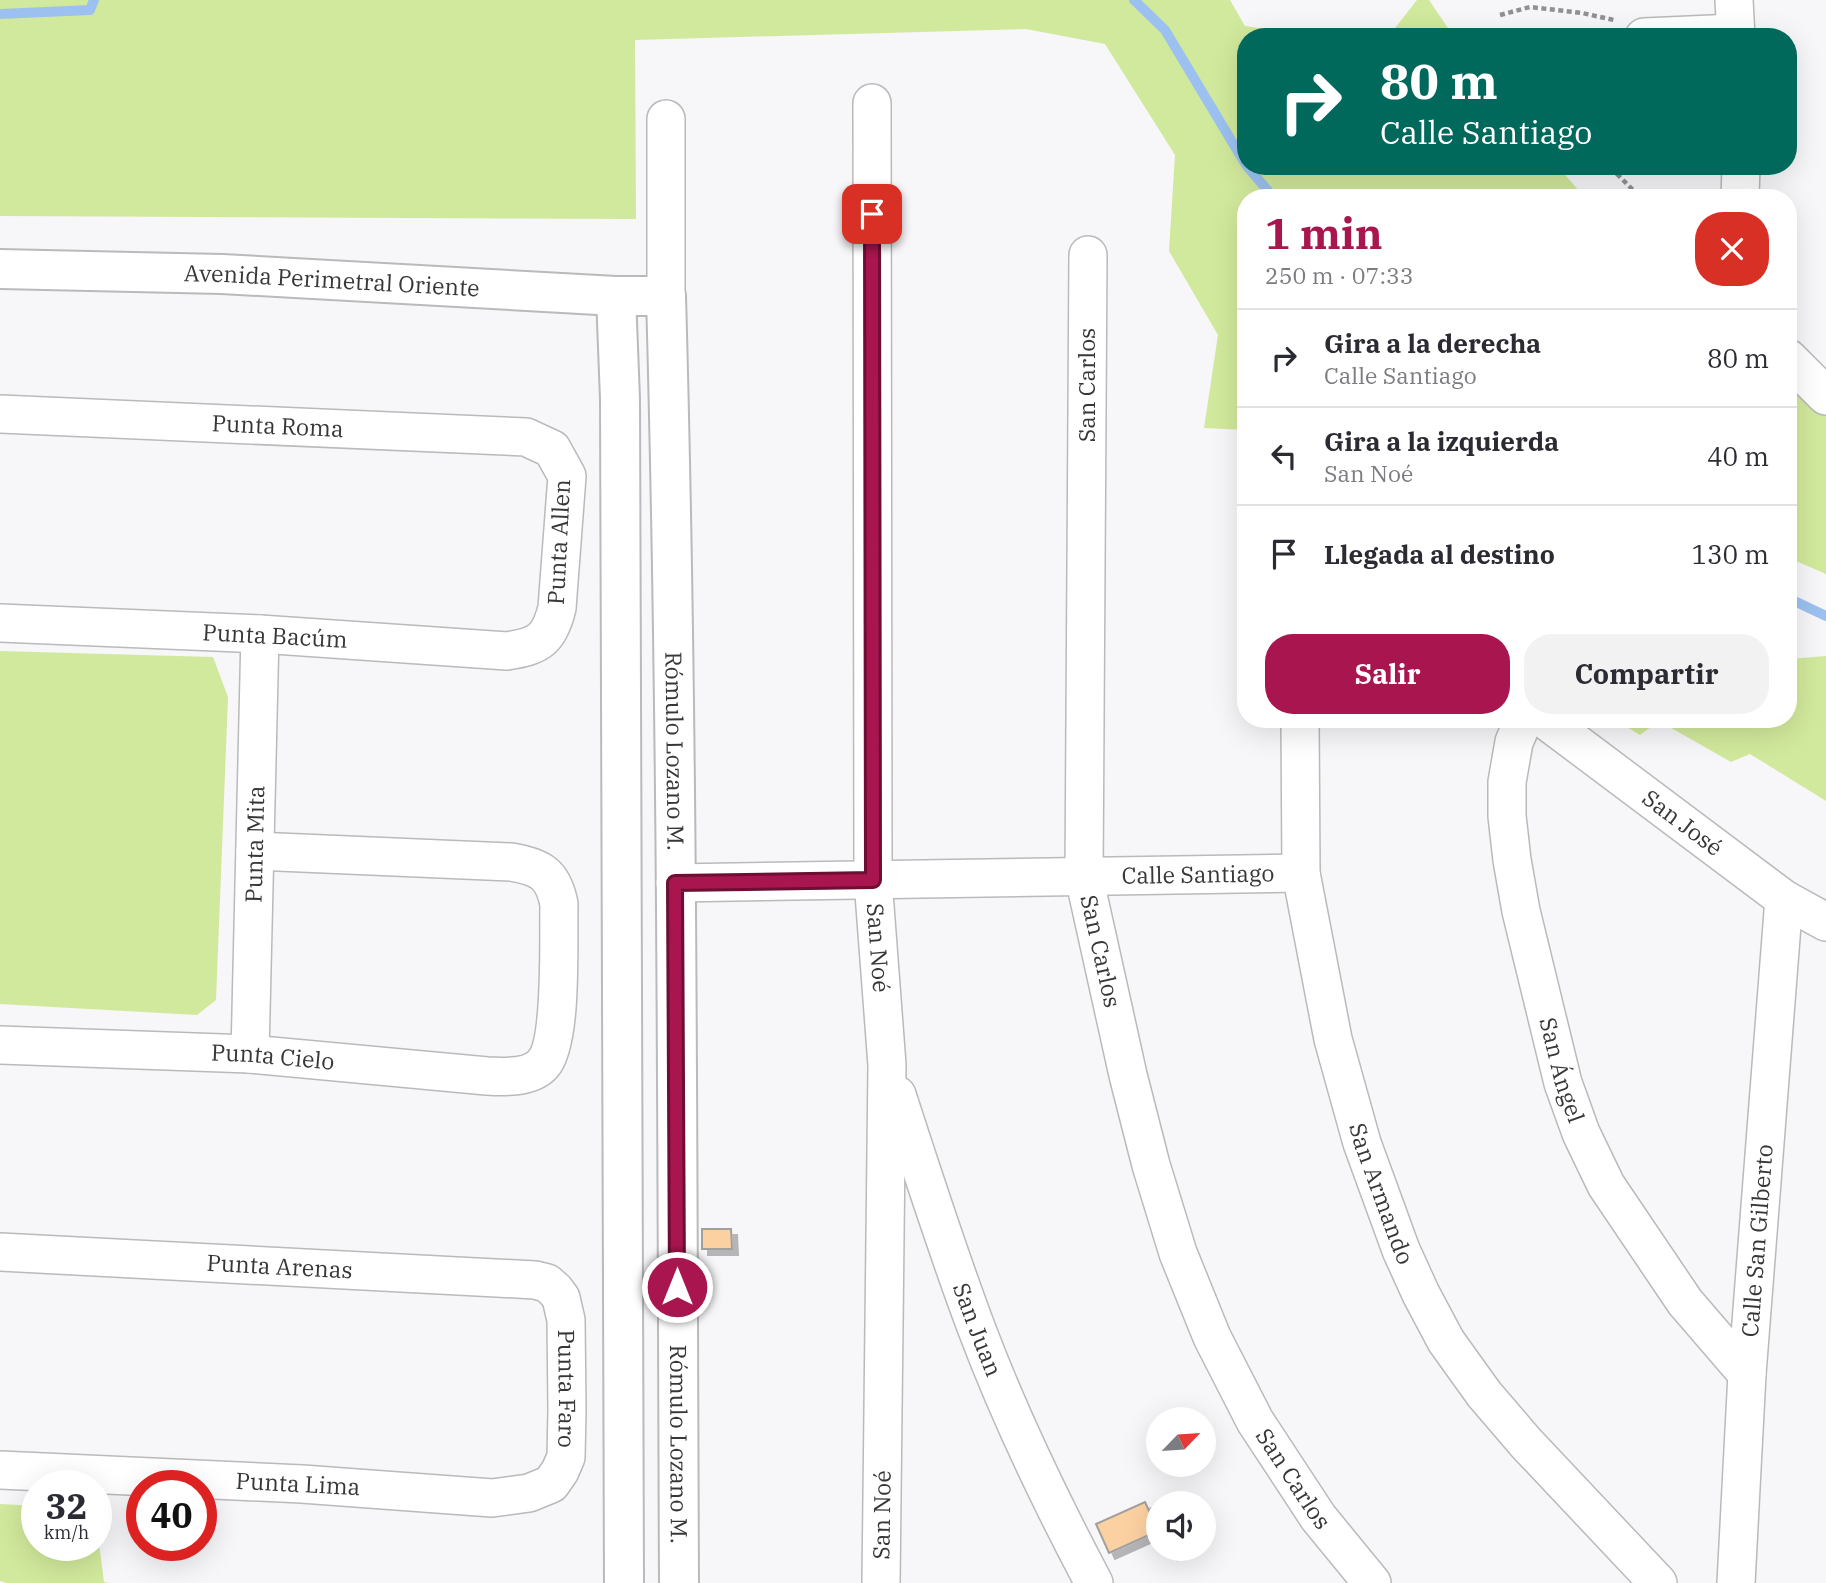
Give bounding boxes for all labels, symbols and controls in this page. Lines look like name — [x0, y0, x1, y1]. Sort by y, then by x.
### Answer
text: 80 m — [1380, 49, 1498, 112]
icon: right — [1265, 56, 1356, 147]
text: Calle Santiago — [1380, 111, 1592, 153]
pin — [842, 184, 902, 244]
icon: arrive — [853, 195, 891, 233]
text: 1 min — [1265, 206, 1383, 261]
button: close — [1695, 212, 1769, 286]
street label: Avenida Perimetral Oriente — [184, 257, 480, 302]
text: 250 m · 07:33 — [1265, 260, 1414, 290]
text: Gira a la derecha — [1324, 326, 1541, 360]
street label: San Carlos — [1071, 328, 1101, 442]
icon: right — [1265, 339, 1303, 377]
text: 80 m — [1707, 341, 1769, 375]
text: Calle Santiago — [1324, 360, 1477, 390]
street label: Punta Roma — [211, 407, 344, 443]
text: Gira a la izquierda — [1324, 424, 1559, 458]
icon: left — [1265, 437, 1303, 475]
text: 40 m — [1707, 439, 1769, 473]
text: San Noé — [1324, 458, 1413, 488]
street label: Punta Allen — [540, 478, 576, 605]
icon: arrive — [1265, 535, 1303, 573]
text: Llegada al destino — [1324, 537, 1555, 571]
text: 130 m — [1691, 537, 1769, 571]
street label: Punta Bacúm — [202, 616, 348, 654]
button: Salir — [1265, 634, 1510, 714]
button: Compartir — [1524, 634, 1769, 714]
street label: Rómulo Lozano M. — [659, 651, 692, 851]
street label: San José — [1637, 782, 1729, 862]
street label: Punta Mita — [238, 785, 270, 903]
street label: Calle Santiago — [1121, 857, 1275, 890]
street label: San Carlos — [1074, 892, 1129, 1010]
street label: San Noé — [861, 902, 897, 993]
street label: San Ángel — [1534, 1014, 1592, 1127]
street label: Punta Cielo — [210, 1037, 336, 1076]
street label: San Armando — [1343, 1119, 1421, 1269]
street label: Calle San Gilberto — [1734, 1143, 1779, 1338]
street label: Punta Arenas — [206, 1247, 353, 1284]
position arrow — [640, 1250, 714, 1324]
street label: San Juan — [947, 1278, 1010, 1381]
street label: Punta Faro — [552, 1329, 583, 1448]
street label: Rómulo Lozano M. — [664, 1344, 695, 1544]
north arrow — [1146, 1407, 1216, 1477]
map controls — [1146, 1407, 1216, 1561]
street label: San Carlos — [1250, 1422, 1338, 1535]
street label: Punta Lima — [235, 1465, 361, 1501]
speed limit sign: 40 — [126, 1470, 217, 1561]
street label: San Noé — [865, 1470, 897, 1560]
text: 32 — [45, 1483, 88, 1529]
button: sound — [1146, 1491, 1216, 1561]
text: km/h — [44, 1521, 89, 1544]

